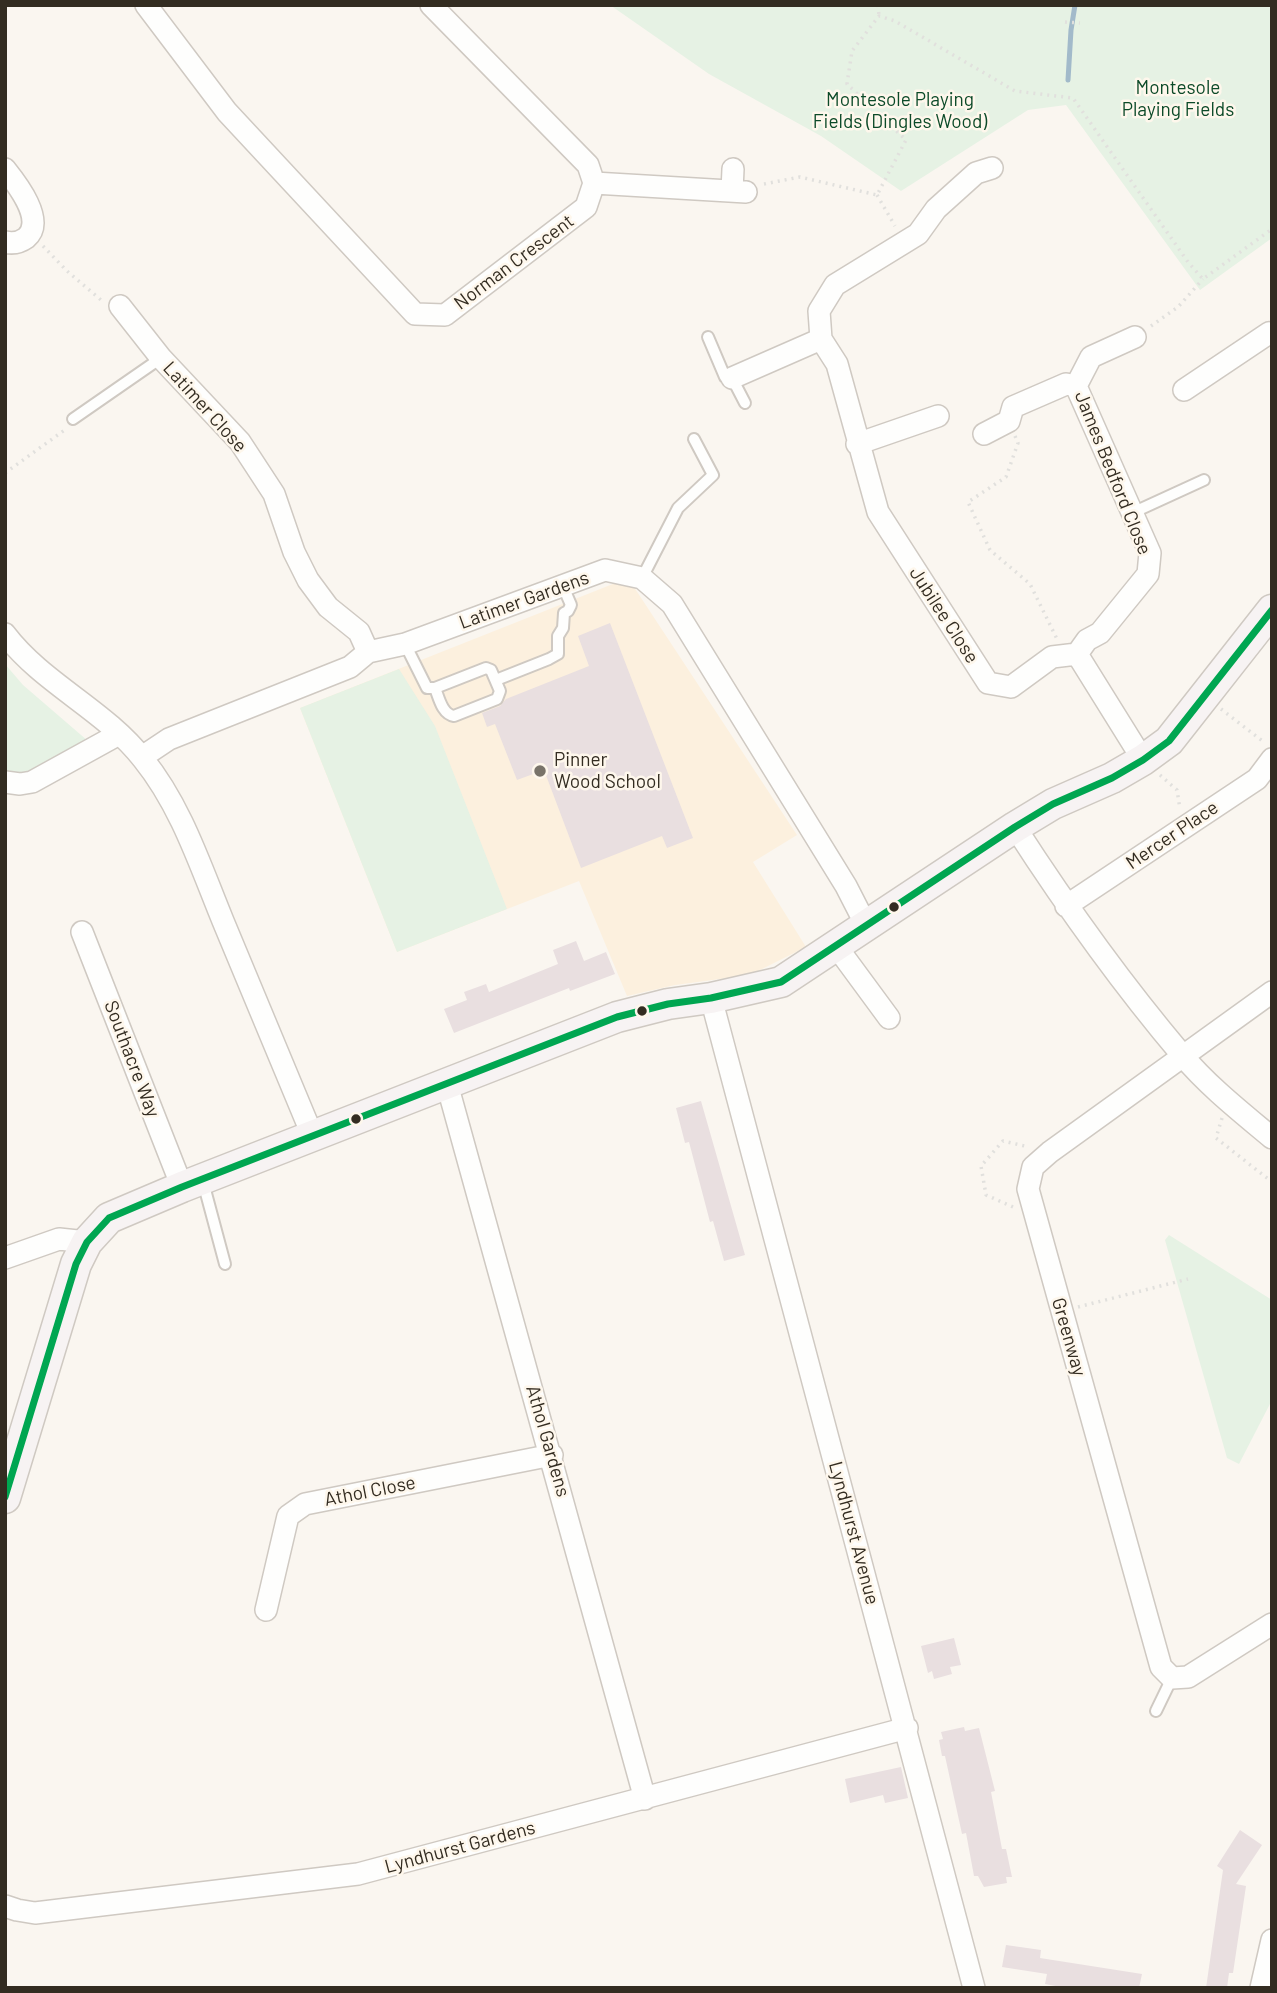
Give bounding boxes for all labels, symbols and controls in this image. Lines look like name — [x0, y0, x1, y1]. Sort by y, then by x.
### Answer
park label: Montesole Playing Fields — [1122, 77, 1234, 121]
park label: Montesole Playing Fields (Dingles Wood) — [813, 89, 987, 133]
street label: Norman Crescent — [450, 210, 578, 314]
street label: Latimer Close — [158, 357, 252, 457]
street label: James Bedford Close — [1070, 388, 1156, 558]
street label: Jubilee Close — [904, 563, 984, 667]
street label: Latimer Gardens — [456, 566, 592, 634]
place label: Pinner Wood School — [554, 749, 661, 793]
marker: Pinner Wood School — [532, 763, 548, 779]
street label: Mercer Place — [1121, 796, 1223, 874]
unlabelled marker — [887, 900, 901, 914]
street label: Southacre Way — [99, 997, 165, 1121]
unlabelled marker — [635, 1004, 649, 1018]
unlabelled marker — [349, 1112, 363, 1126]
street label: Greenway — [1047, 1295, 1091, 1379]
street label: Athol Gardens — [521, 1383, 575, 1499]
street label: Lyndhurst Avenue — [824, 1459, 884, 1607]
street label: Athol Close — [322, 1471, 418, 1511]
street label: Lyndhurst Gardens — [382, 1816, 538, 1878]

